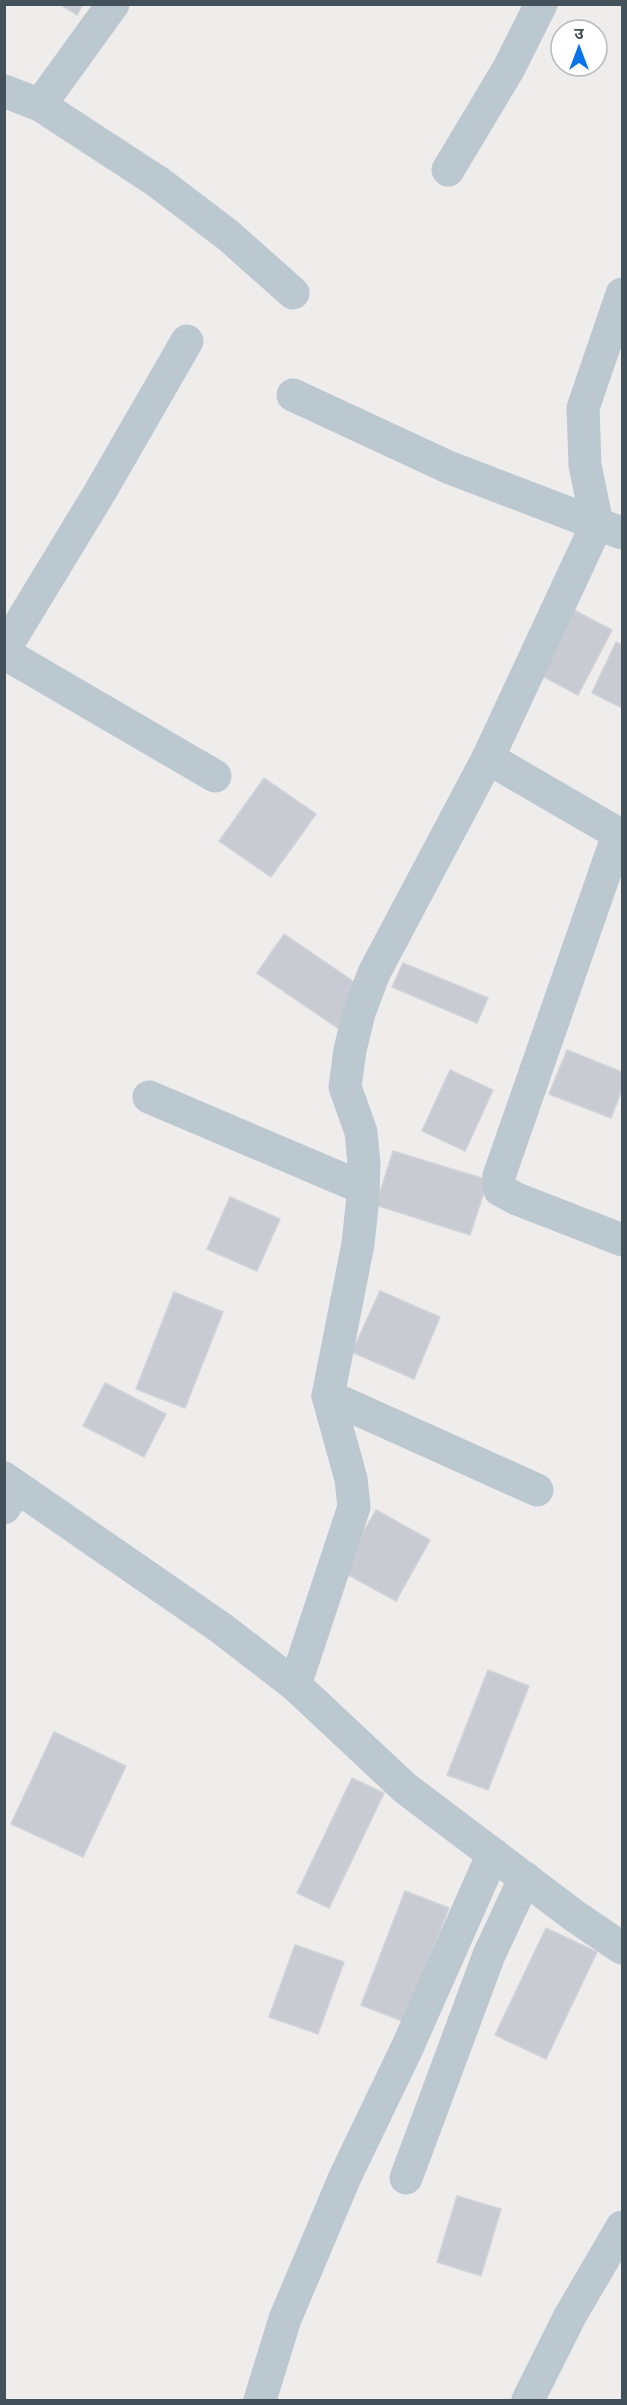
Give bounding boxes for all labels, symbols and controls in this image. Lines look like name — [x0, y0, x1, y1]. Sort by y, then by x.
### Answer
north arrow — [549, 18, 609, 78]
text: उ — [574, 23, 584, 43]

